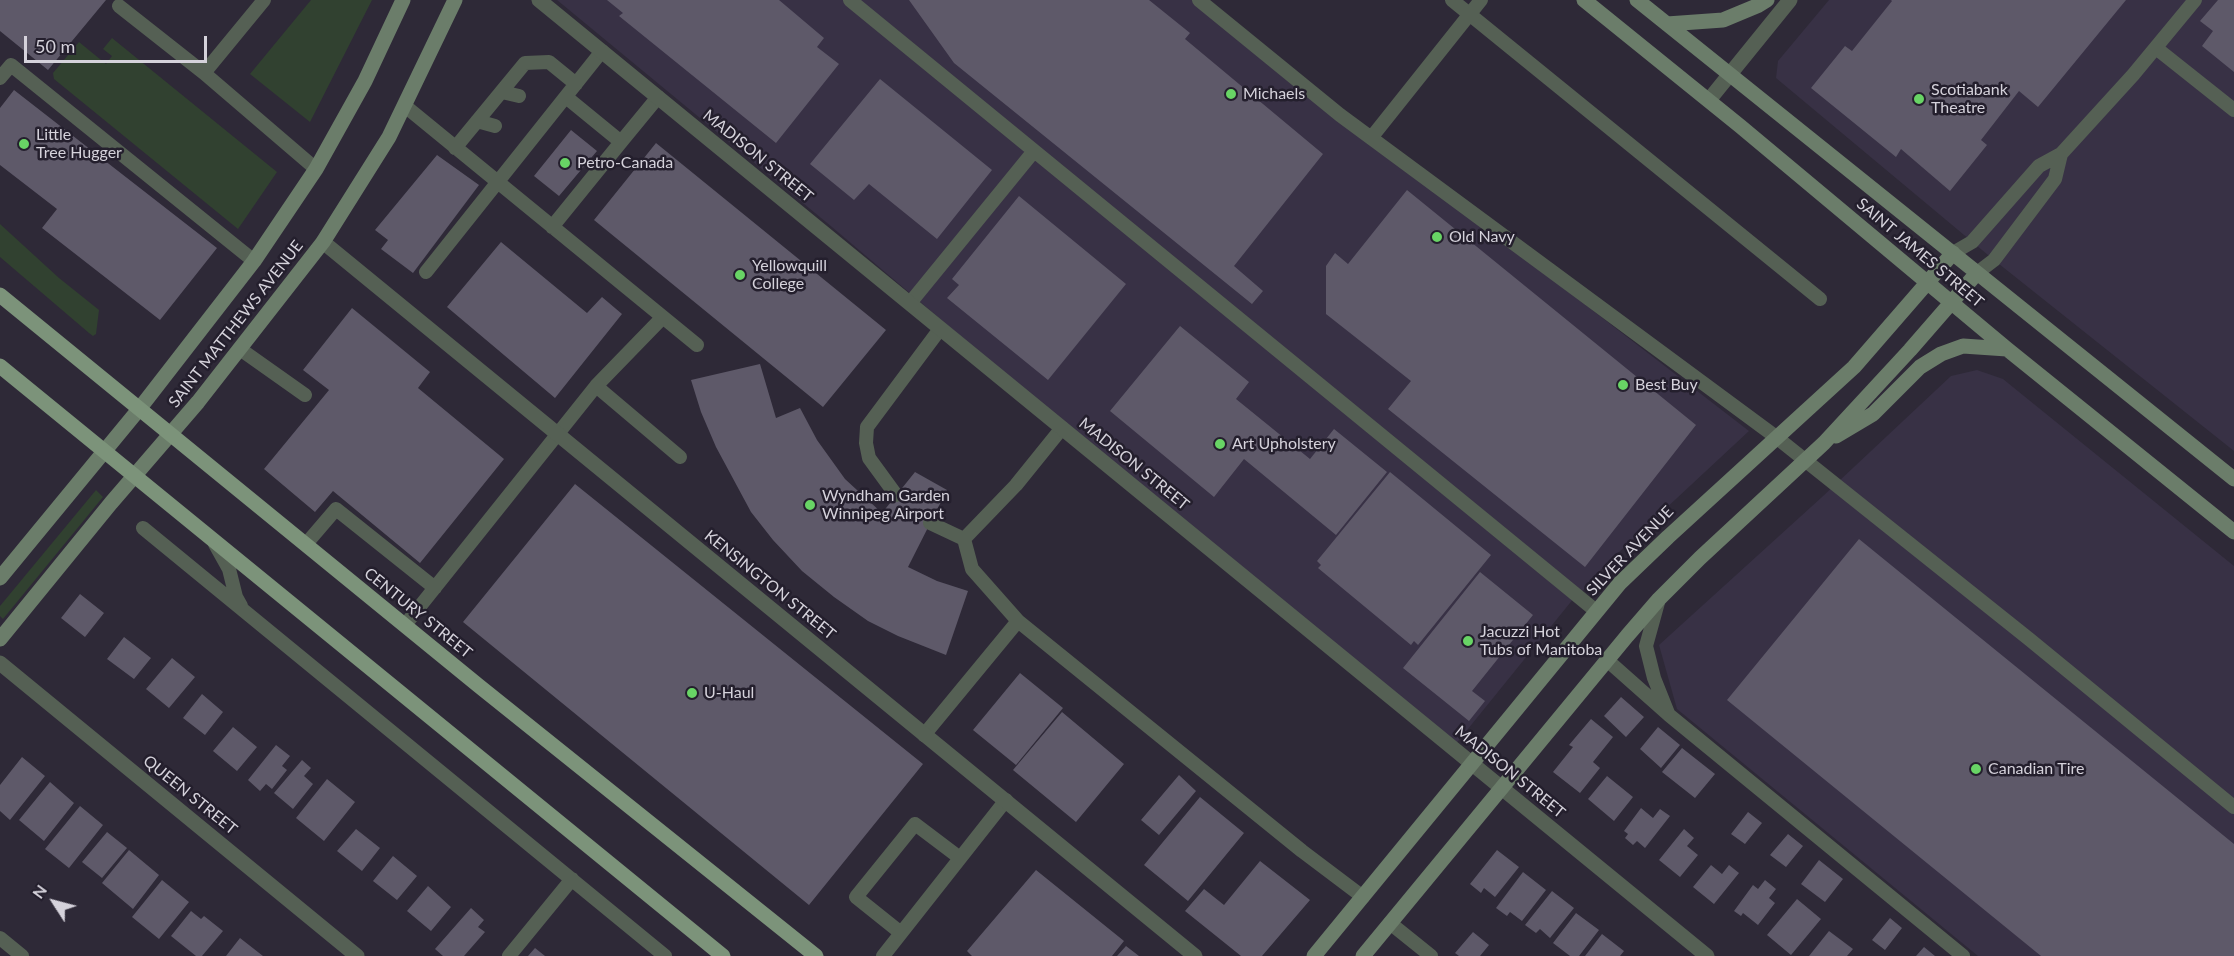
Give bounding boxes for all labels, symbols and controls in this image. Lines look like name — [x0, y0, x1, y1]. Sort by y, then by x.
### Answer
scale bar — [27, 24, 210, 62]
text: 50 m — [35, 35, 75, 57]
place label: Scotiabank Theatre — [1931, 80, 2008, 118]
place label: Michaels — [1243, 84, 1305, 104]
marker: Michaels — [1224, 87, 1238, 101]
marker: Scotiabank Theatre — [1912, 92, 1926, 106]
street label: MADISON STREET — [699, 106, 817, 206]
place label: Little Tree Hugger — [36, 125, 122, 163]
marker: Little Tree Hugger — [17, 137, 31, 151]
place label: Petro-Canada — [577, 153, 673, 173]
marker: Petro-Canada — [558, 156, 572, 170]
street label: SAINT JAMES STREET — [1853, 194, 1987, 312]
place label: Old Navy — [1449, 227, 1515, 247]
marker: Old Navy — [1430, 230, 1444, 244]
street label: SAINT MATTHEWS AVENUE — [165, 237, 307, 411]
place label: Yellowquill College — [752, 256, 827, 294]
marker: Yellowquill College — [733, 268, 747, 282]
place label: Best Buy — [1635, 375, 1698, 395]
marker: Best Buy — [1616, 378, 1630, 392]
street label: MADISON STREET — [1075, 414, 1193, 514]
place label: Art Upholstery — [1232, 434, 1336, 454]
marker: Art Upholstery — [1213, 437, 1227, 451]
place label: Wyndham Garden Winnipeg Airport — [822, 486, 950, 524]
marker: Wyndham Garden Winnipeg Airport — [803, 498, 817, 512]
street label: SILVER AVENUE — [1582, 502, 1678, 600]
street label: KENSINGTON STREET — [701, 526, 839, 644]
street label: CENTURY STREET — [360, 564, 476, 662]
place label: Jacuzzi Hot Tubs of Manitoba — [1480, 622, 1602, 660]
marker: Jacuzzi Hot Tubs of Manitoba — [1461, 634, 1475, 648]
place label: U-Haul — [704, 683, 754, 703]
marker: U-Haul — [685, 686, 699, 700]
street label: MADISON STREET — [1451, 722, 1569, 822]
street label: QUEEN STREET — [139, 751, 241, 839]
place label: Canadian Tire — [1988, 759, 2084, 779]
marker: Canadian Tire — [1969, 762, 1983, 776]
north arrow — [24, 872, 84, 932]
text: N — [28, 881, 50, 902]

